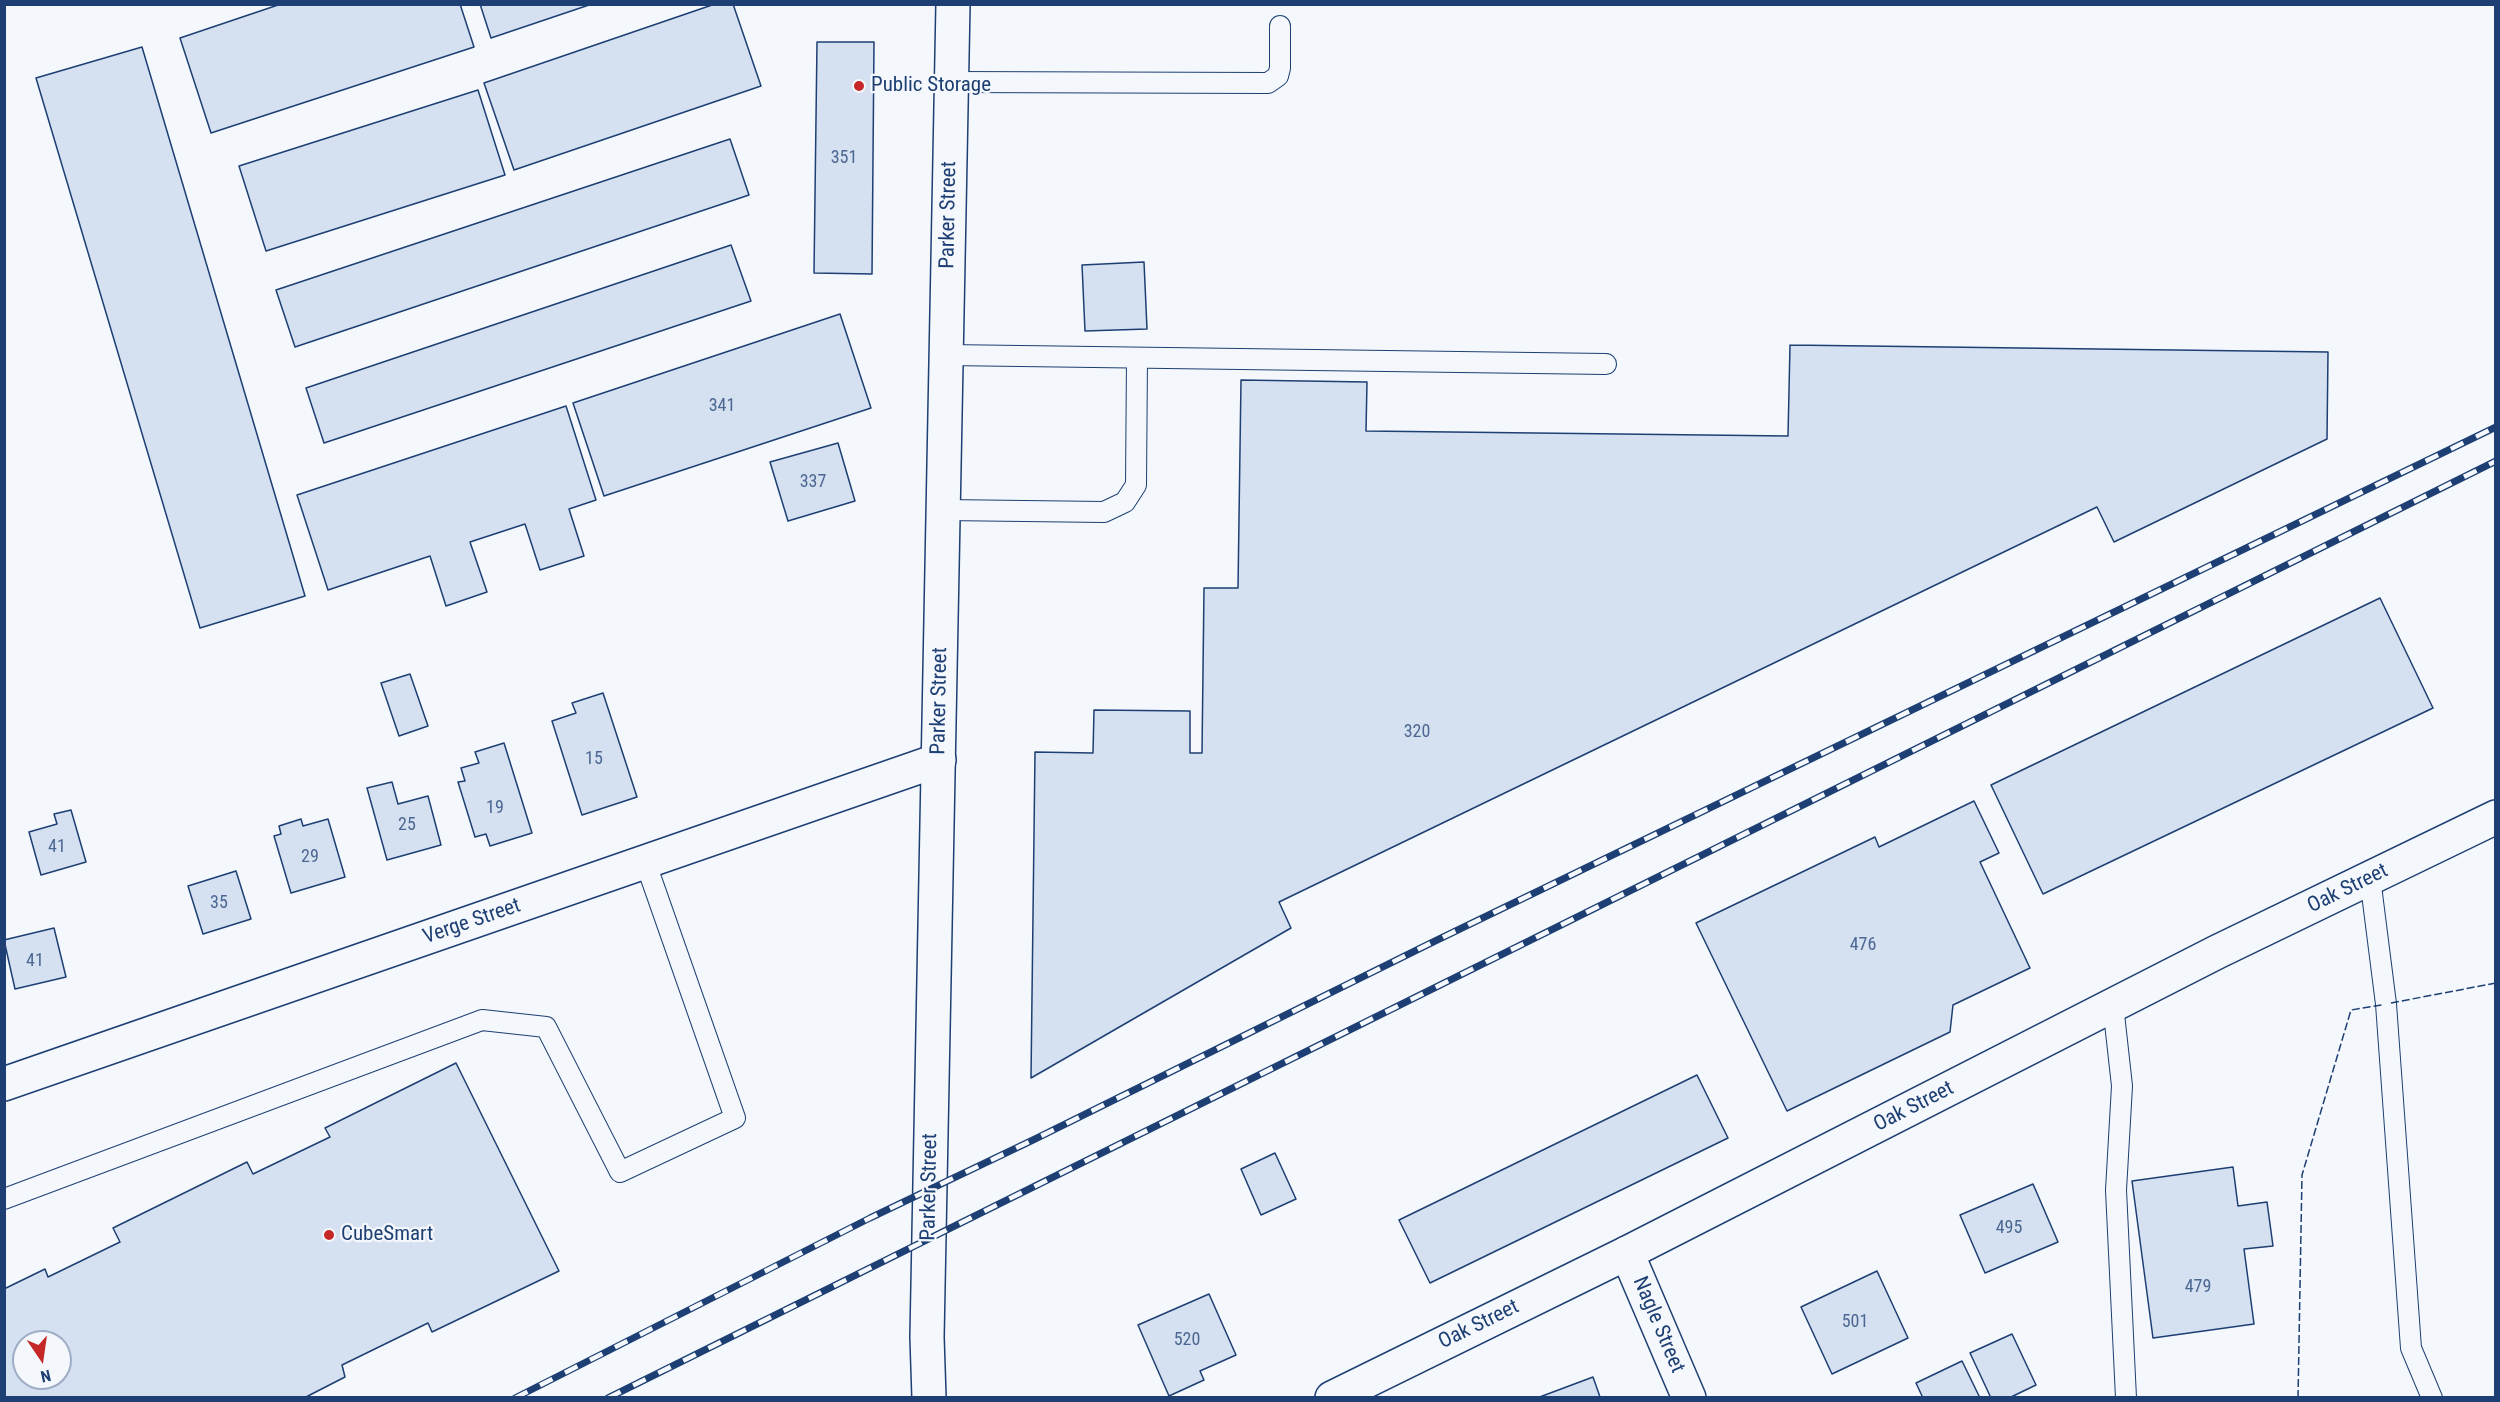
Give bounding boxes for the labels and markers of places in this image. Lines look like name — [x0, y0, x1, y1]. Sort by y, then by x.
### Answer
place label: Public Storage — [871, 73, 991, 99]
marker: Public Storage — [852, 79, 866, 93]
place label: CubeSmart — [341, 1222, 433, 1248]
marker: CubeSmart — [322, 1228, 336, 1242]

